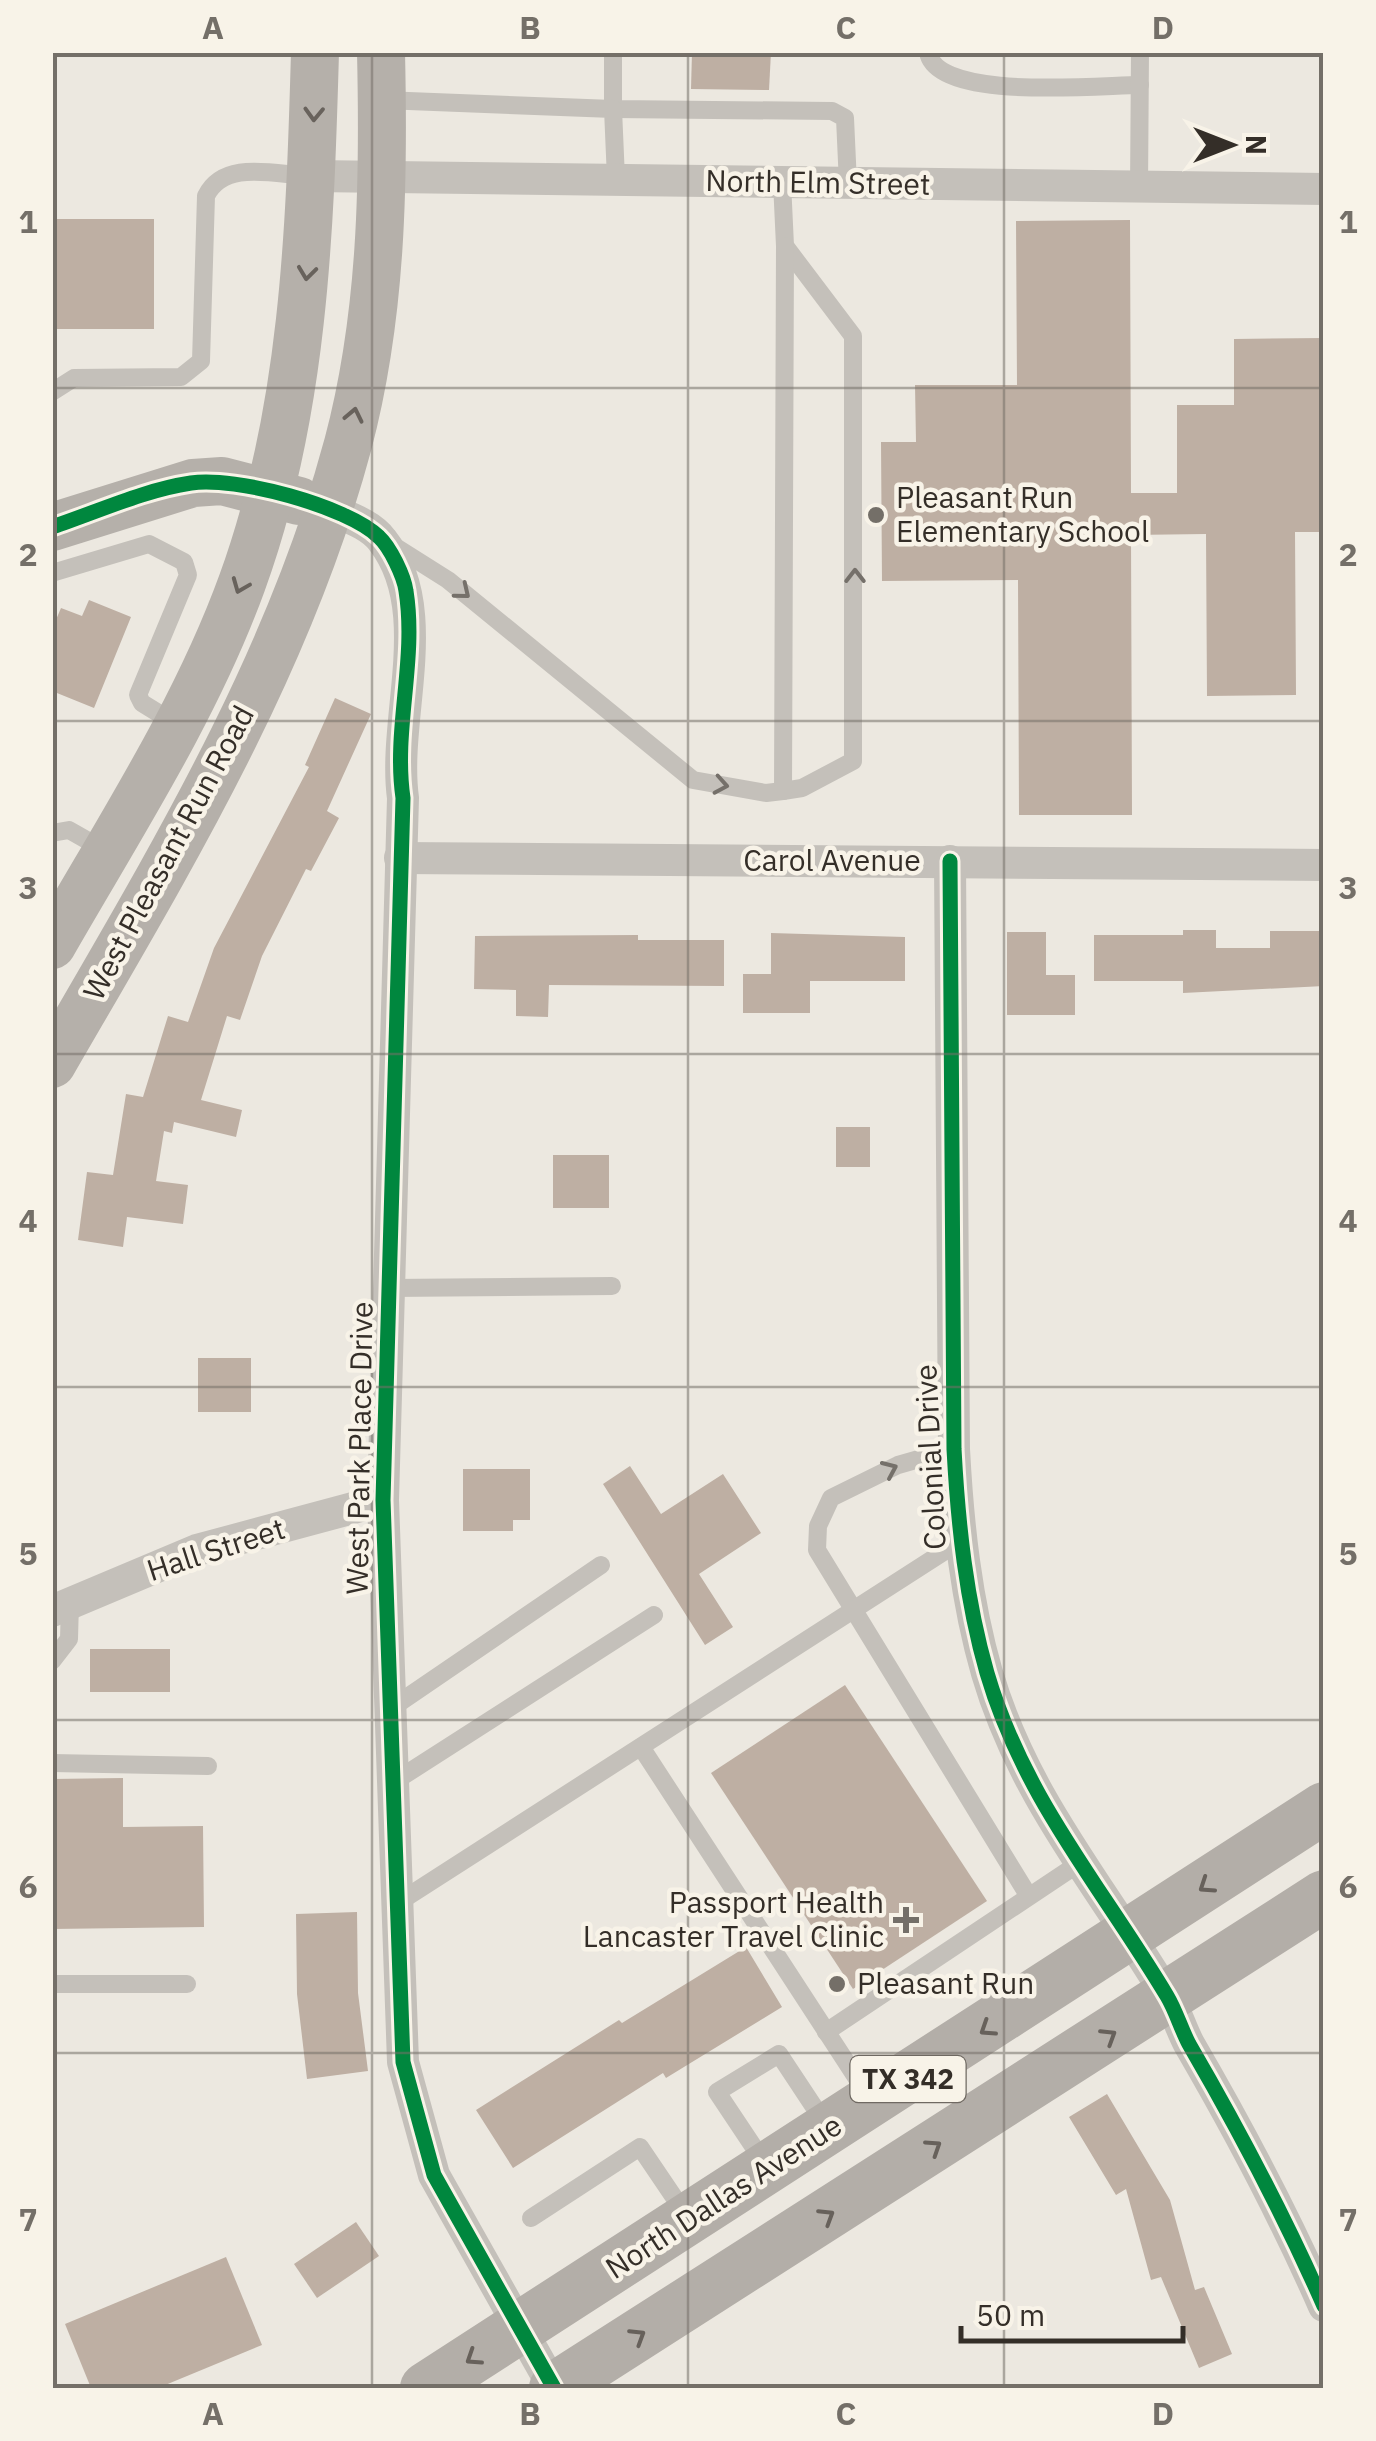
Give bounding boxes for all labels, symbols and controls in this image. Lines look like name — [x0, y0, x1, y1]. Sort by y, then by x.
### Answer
text: A — [202, 6, 224, 48]
text: B — [519, 6, 541, 48]
text: C — [836, 6, 856, 48]
text: D — [1152, 6, 1174, 48]
north arrow — [1181, 95, 1281, 195]
one-way arrow — [303, 107, 324, 123]
text: N — [1238, 135, 1275, 155]
street label: North Elm Street — [705, 160, 931, 203]
text: 1 — [18, 200, 38, 242]
text: 1 — [1338, 200, 1358, 242]
one-way arrow — [297, 265, 318, 282]
one-way arrow — [342, 407, 363, 424]
place label: Pleasant Run Elementary School — [896, 477, 1149, 550]
marker: Pleasant Run Elementary School — [865, 504, 887, 526]
text: 2 — [18, 533, 38, 575]
text: 2 — [1338, 533, 1358, 575]
one-way arrow — [844, 567, 866, 582]
one-way arrow — [232, 576, 252, 594]
one-way arrow — [452, 580, 470, 598]
street label: West Pleasant Run Road — [73, 698, 262, 1006]
one-way arrow — [713, 774, 729, 795]
street label: Carol Avenue — [743, 840, 921, 879]
text: 3 — [18, 866, 38, 908]
text: 3 — [1338, 866, 1358, 908]
text: 4 — [18, 1199, 38, 1241]
text: 4 — [1338, 1199, 1358, 1241]
street label: West Park Place Drive — [336, 1301, 381, 1595]
street label: Colonial Drive — [905, 1363, 954, 1551]
one-way arrow — [880, 1461, 898, 1481]
street label: Hall Street — [142, 1508, 289, 1589]
text: 5 — [18, 1532, 38, 1574]
text: 5 — [1338, 1532, 1358, 1574]
text: 6 — [18, 1865, 38, 1907]
text: 6 — [1338, 1865, 1358, 1907]
one-way arrow — [1198, 1874, 1216, 1893]
place label: Passport Health Lancaster Travel Clinic — [583, 1882, 884, 1955]
marker: Passport Health Lancaster Travel Clinic — [893, 1907, 919, 1933]
place label: Pleasant Run — [857, 1963, 1034, 2002]
marker: Pleasant Run — [826, 1973, 848, 1995]
one-way arrow — [979, 2016, 997, 2035]
one-way arrow — [1098, 2029, 1116, 2048]
road number: TX 342 — [850, 2056, 966, 2102]
street label: North Dallas Avenue — [598, 2105, 849, 2287]
one-way arrow — [923, 2141, 941, 2160]
text: 7 — [18, 2198, 38, 2240]
text: 7 — [1338, 2198, 1358, 2240]
one-way arrow — [816, 2209, 834, 2228]
scale bar — [961, 2281, 1184, 2343]
text: 50 m — [976, 2295, 1045, 2334]
one-way arrow — [627, 2330, 645, 2349]
one-way arrow — [465, 2346, 484, 2364]
text: A — [202, 2392, 224, 2434]
text: B — [519, 2392, 541, 2434]
text: C — [836, 2392, 856, 2434]
text: D — [1152, 2392, 1174, 2434]

